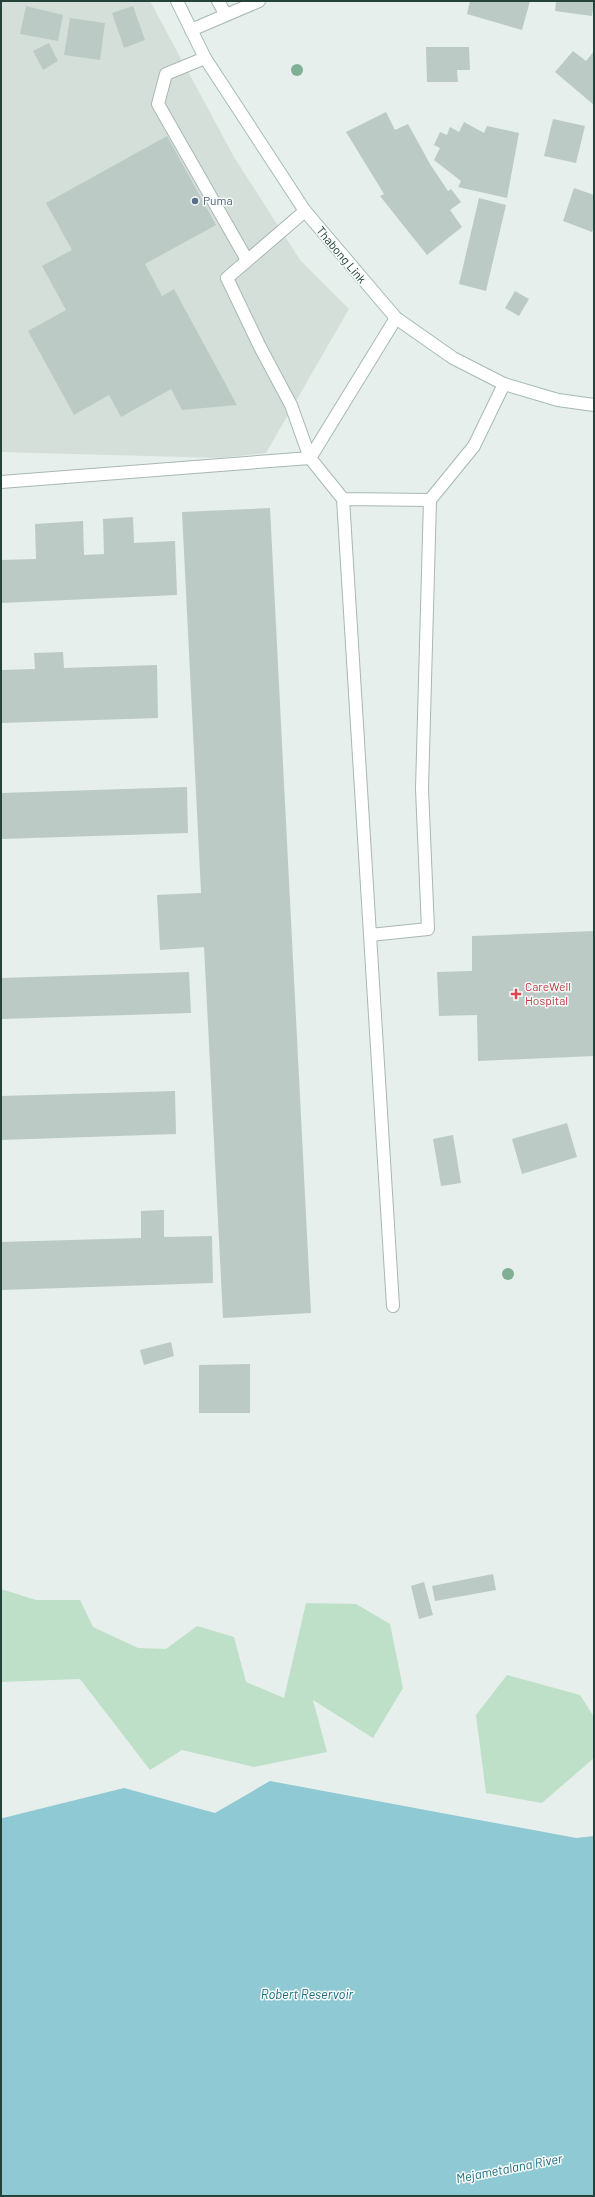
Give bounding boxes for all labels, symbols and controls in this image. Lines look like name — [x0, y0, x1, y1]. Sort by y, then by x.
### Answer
place label: Puma — [203, 193, 233, 207]
marker: Puma — [190, 196, 200, 206]
street label: Thabong Link — [314, 223, 370, 286]
place label: CareWell Hospital — [525, 979, 571, 1007]
marker: CareWell Hospital — [510, 988, 522, 1000]
water label: Robert Reservoir — [261, 1986, 354, 2002]
water label: Mejametalana River — [454, 2150, 564, 2186]

